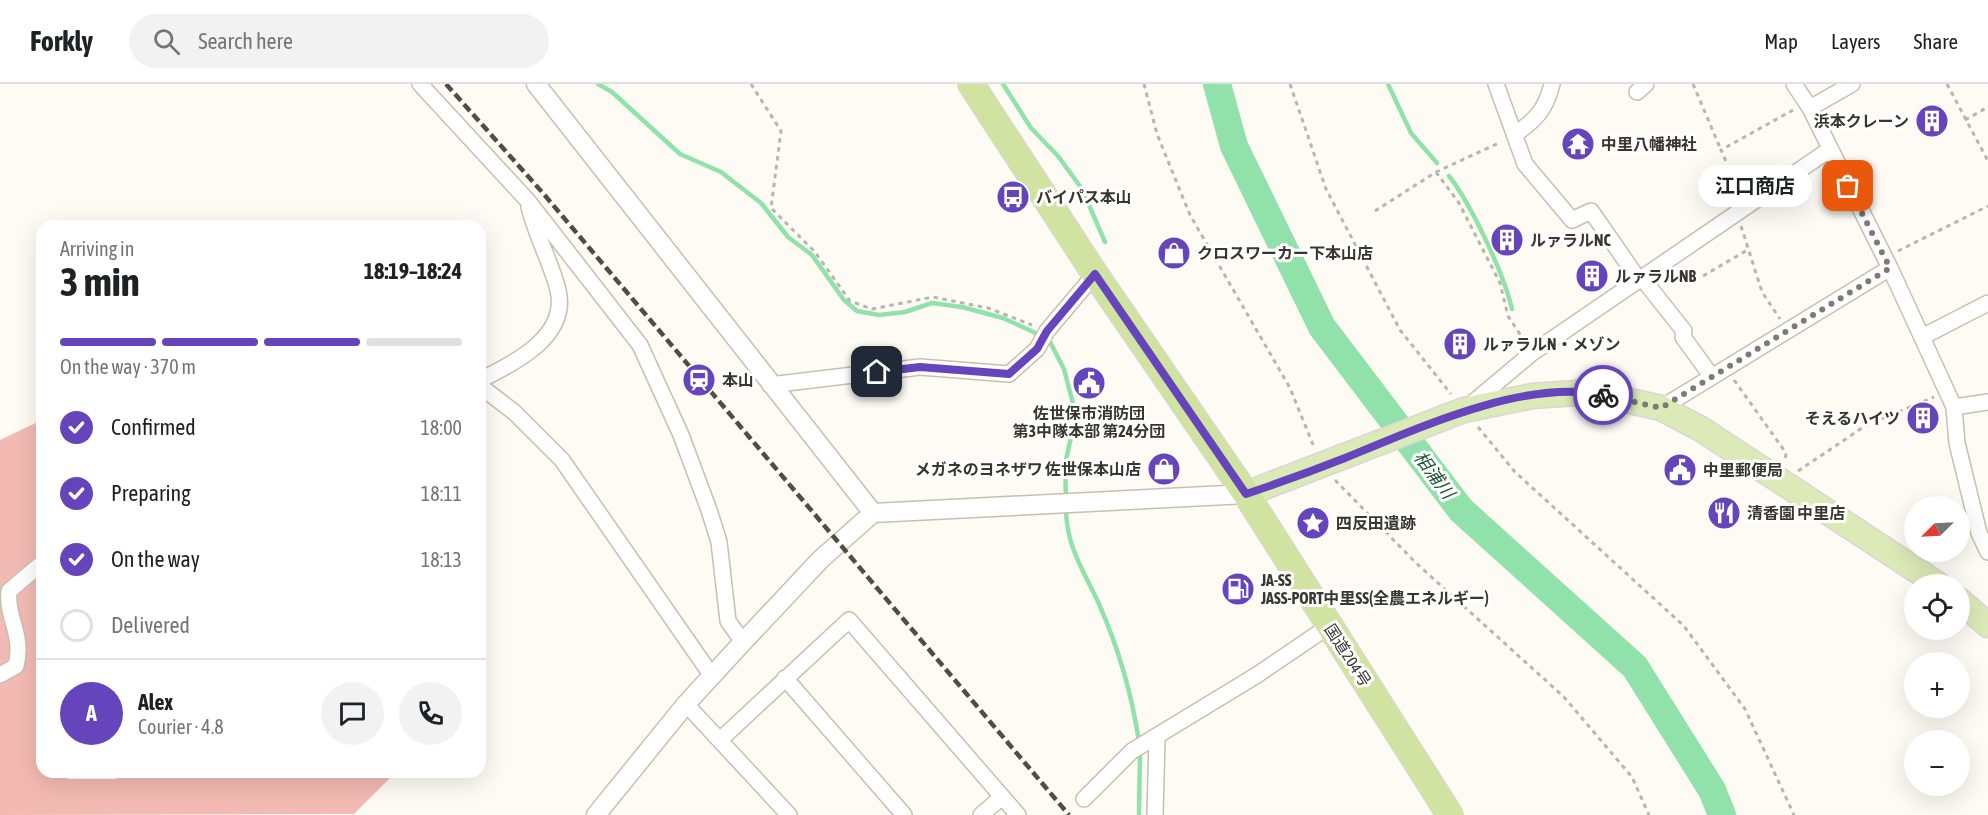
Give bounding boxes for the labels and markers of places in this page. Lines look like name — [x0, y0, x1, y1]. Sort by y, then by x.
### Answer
building icon: 浜本クレーン — [1914, 103, 1950, 139]
place label: 浜本クレーン — [1814, 112, 1909, 130]
temple icon: 中里八幡神社 — [1560, 126, 1596, 162]
place label: 中里八幡神社 — [1601, 135, 1697, 153]
pin — [1822, 160, 1873, 211]
callout: 江口商店 — [1698, 165, 1812, 207]
bus stop icon: バイパス本山 — [995, 179, 1031, 215]
place label: バイパス本山 — [1036, 188, 1132, 206]
building icon: ルァラルNC — [1489, 222, 1525, 258]
place label: ルァラルNC — [1530, 231, 1611, 249]
shop icon: クロスワーカー下本山店 — [1156, 235, 1192, 271]
place label: クロスワーカー下本山店 — [1197, 244, 1373, 262]
building icon: ルァラルNB — [1574, 258, 1610, 294]
place label: ルァラルNB — [1615, 267, 1696, 285]
building icon: ルァラルN・メゾン — [1442, 326, 1478, 362]
place label: ルァラルN・メゾン — [1483, 335, 1620, 353]
pin — [851, 346, 902, 397]
station icon: 本山 — [681, 362, 717, 398]
public building icon: 佐世保市消防団 第3中隊本部 第24分団 — [1071, 365, 1107, 401]
place label: 本山 — [722, 371, 754, 389]
building icon: そえるハイツ — [1905, 400, 1941, 436]
place label: 佐世保市消防団 第3中隊本部 第24分団 — [1013, 404, 1165, 440]
place label: そえるハイツ — [1805, 409, 1900, 427]
shop icon: メガネのヨネザワ 佐世保本山店 — [1146, 451, 1182, 487]
public building icon: 中里郵便局 — [1662, 452, 1698, 488]
place label: メガネのヨネザワ 佐世保本山店 — [915, 460, 1141, 478]
place label: 中里郵便局 — [1703, 461, 1783, 479]
restaurant icon: 清香園 中里店 — [1706, 495, 1742, 531]
place label: 清香園 中里店 — [1747, 504, 1845, 522]
place icon: 四反田遺跡 — [1295, 505, 1331, 541]
place label: 四反田遺跡 — [1336, 514, 1416, 532]
fuel station icon: JA-SS JASS-PORT中里SS(全農エネルギー) — [1220, 571, 1256, 607]
place label: JA-SS JASS-PORT中里SS(全農エネルギー) — [1260, 571, 1489, 607]

